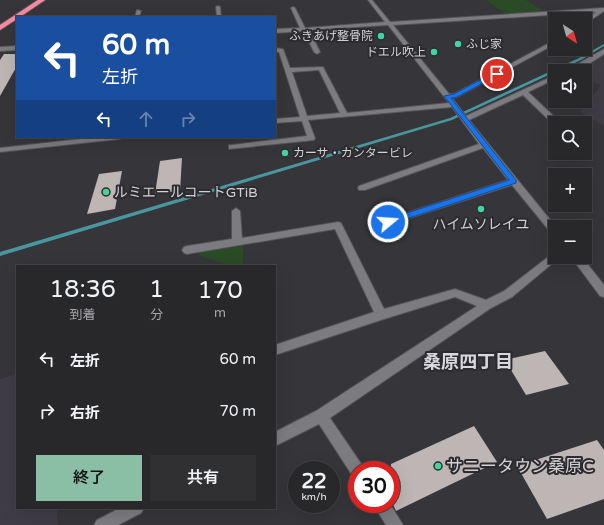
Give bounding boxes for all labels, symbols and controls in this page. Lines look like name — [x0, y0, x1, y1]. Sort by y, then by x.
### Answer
north arrow — [548, 12, 592, 56]
map controls — [548, 12, 592, 264]
text: 60 m — [102, 28, 170, 62]
place label: ふきあげ整骨院 — [289, 29, 373, 43]
marker: ふきあげ整骨院 — [376, 31, 386, 41]
icon: left — [36, 32, 88, 84]
place label: ふじ家 — [466, 37, 502, 51]
marker: ふじ家 — [453, 39, 463, 49]
place label: ドエル吹上 — [366, 45, 426, 59]
marker: ドエル吹上 — [429, 47, 439, 57]
pin — [480, 57, 514, 91]
icon: arrive — [486, 63, 508, 85]
button: sound — [548, 64, 592, 108]
text: 左折 — [102, 66, 138, 88]
icon: left — [93, 108, 115, 130]
icon: ahead — [135, 108, 157, 130]
icon: right — [177, 108, 199, 130]
button: search — [548, 116, 592, 160]
place label: カーサ・カンタービレ — [293, 146, 413, 160]
marker: カーサ・カンタービレ — [280, 148, 290, 158]
button: + — [548, 168, 592, 212]
place label: ルミエールコートGTiB — [114, 184, 258, 201]
marker: ルミエールコートGTiB — [101, 187, 111, 197]
position arrow — [367, 201, 409, 243]
marker: ハイムソレイユ — [476, 204, 486, 214]
place label: ハイムソレイユ — [432, 216, 530, 233]
button: − — [548, 220, 592, 264]
text: 18:36 — [49, 275, 116, 304]
text: 1 — [149, 275, 164, 304]
text: 170 — [197, 276, 243, 305]
text: m — [214, 305, 226, 321]
text: 到着 — [70, 307, 96, 323]
text: 分 — [150, 307, 163, 323]
icon: left — [36, 348, 58, 370]
text: 60 m — [219, 350, 256, 368]
district label: 桑原四丁目 — [423, 351, 513, 373]
text: 左折 — [70, 352, 100, 370]
icon: right — [36, 400, 58, 422]
text: 70 m — [219, 402, 256, 420]
text: 右折 — [70, 404, 100, 422]
button: 終了 — [36, 455, 142, 501]
button: 共有 — [150, 455, 256, 501]
place label: サニータウン桑原C — [446, 456, 594, 477]
speed limit sign: 30 — [348, 461, 400, 513]
marker: サニータウン桑原C — [433, 461, 443, 471]
text: 22 — [301, 470, 327, 494]
text: km/h — [301, 491, 327, 503]

